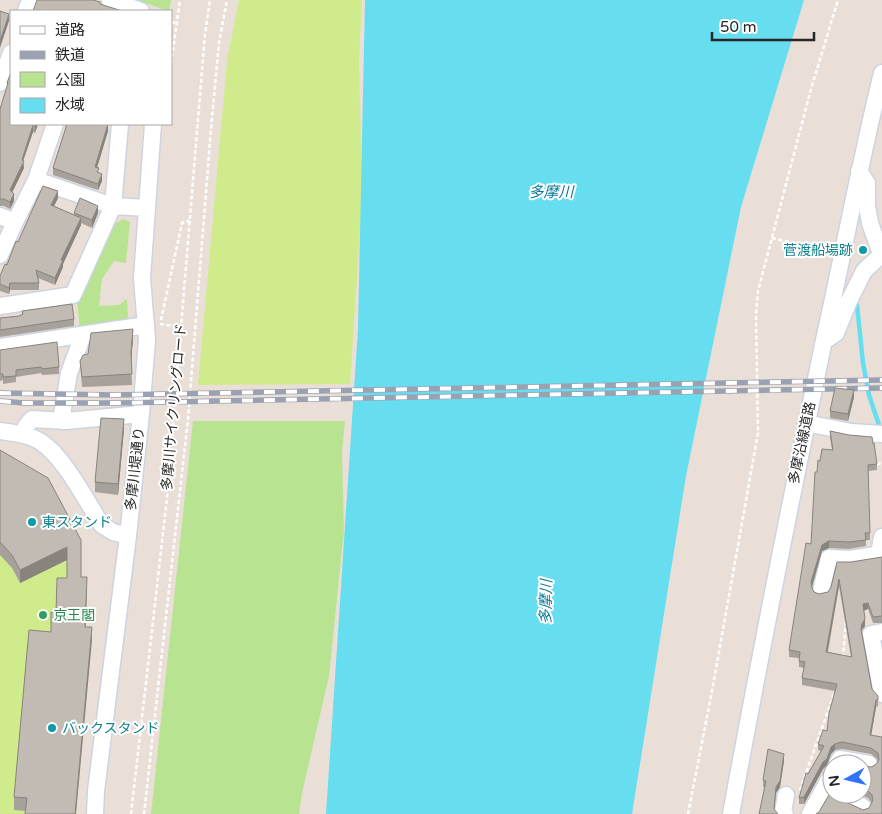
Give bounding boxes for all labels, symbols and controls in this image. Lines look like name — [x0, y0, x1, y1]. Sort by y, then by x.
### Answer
legend — [10, 10, 172, 125]
scale bar — [712, 10, 814, 42]
text: 50 m — [720, 18, 757, 36]
text: 道路 — [55, 21, 85, 39]
text: 鉄道 — [55, 46, 85, 64]
text: 公園 — [55, 71, 85, 89]
text: 水域 — [55, 96, 85, 114]
water label: 多摩川 — [528, 183, 575, 201]
place label: 菅渡船場跡 — [783, 242, 853, 259]
marker: 菅渡船場跡 — [857, 244, 869, 256]
street label: 多摩川サイクリングロード — [158, 323, 190, 491]
street label: 多摩沿線道路 — [785, 400, 819, 486]
street label: 多摩川堤通り — [122, 426, 148, 512]
place label: 東スタンド — [42, 514, 112, 531]
marker: 東スタンド — [26, 516, 38, 528]
water label: 多摩川 — [537, 577, 555, 625]
place label: 京王閣 — [53, 607, 95, 624]
marker: 京王閣 — [37, 609, 49, 621]
place label: バックスタンド — [62, 720, 160, 737]
marker: バックスタンド — [46, 722, 58, 734]
north arrow — [822, 754, 872, 804]
text: N — [825, 774, 844, 787]

